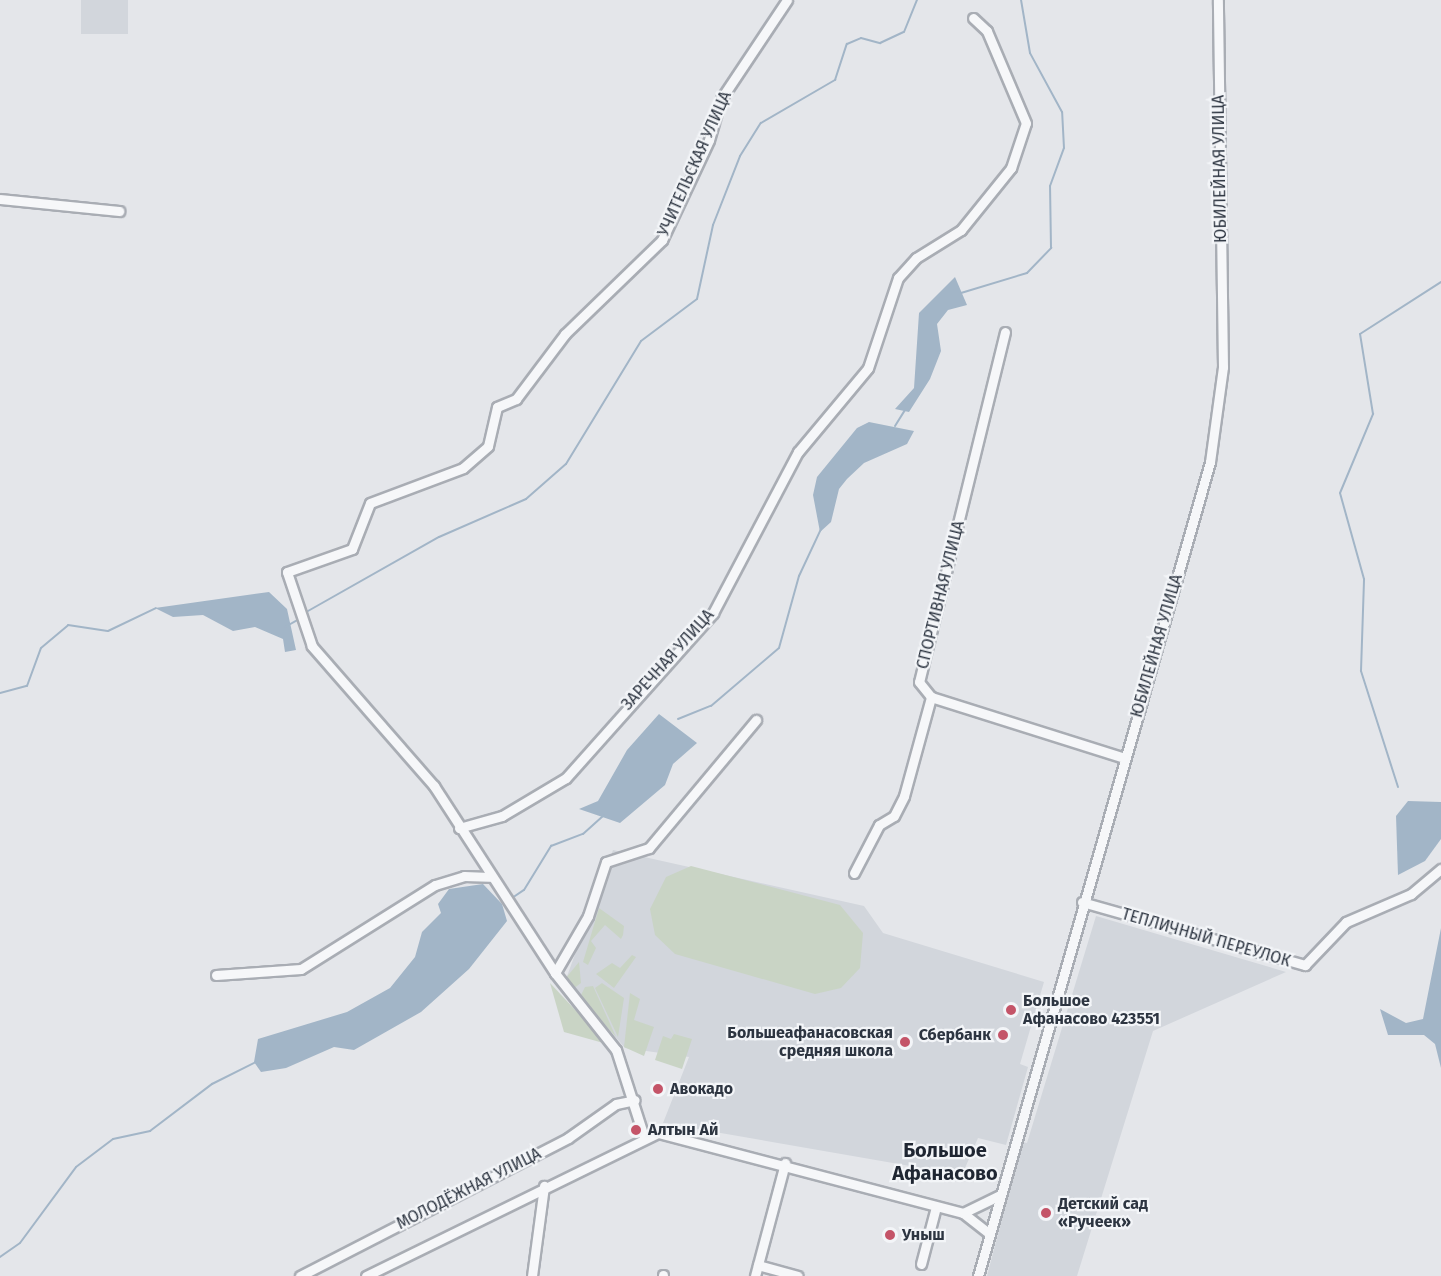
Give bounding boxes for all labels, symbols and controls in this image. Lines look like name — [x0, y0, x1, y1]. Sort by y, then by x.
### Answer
street label: УЧИТЕЛЬСКАЯ УЛИЦА — [654, 88, 736, 240]
street label: ЮБИЛЕЙНАЯ УЛИЦА — [1209, 95, 1231, 243]
street label: СПОРТИВНАЯ УЛИЦА — [913, 519, 969, 671]
street label: ЮБИЛЕЙНАЯ УЛИЦА — [1127, 572, 1187, 720]
street label: ЗАРЕЧНАЯ УЛИЦА — [618, 606, 718, 714]
street label: ТЕПЛИЧНЫЙ ПЕРЕУЛОК — [1119, 905, 1293, 971]
place label: Большое Афанасово 423551 — [1023, 991, 1160, 1029]
marker: Большое Афанасово 423551 — [1004, 1003, 1018, 1017]
place label: Большеафанасовская средняя школа — [727, 1023, 893, 1061]
place label: Сбербанк — [919, 1025, 991, 1045]
marker: Сбербанк — [996, 1028, 1010, 1042]
marker: Большеафанасовская средняя школа — [898, 1035, 912, 1049]
place label: Авокадо — [670, 1079, 733, 1099]
marker: Авокадо — [651, 1082, 665, 1096]
place label: Алтын Ай — [648, 1120, 718, 1140]
marker: Алтын Ай — [629, 1123, 643, 1137]
district label: Большое Афанасово — [892, 1139, 998, 1186]
street label: МОЛОДЁЖНАЯ УЛИЦА — [394, 1144, 544, 1234]
place label: Детский сад «Ручеек» — [1058, 1194, 1148, 1232]
marker: Детский сад «Ручеек» — [1039, 1206, 1053, 1220]
place label: Уныш — [902, 1225, 945, 1245]
marker: Уныш — [883, 1228, 897, 1242]

